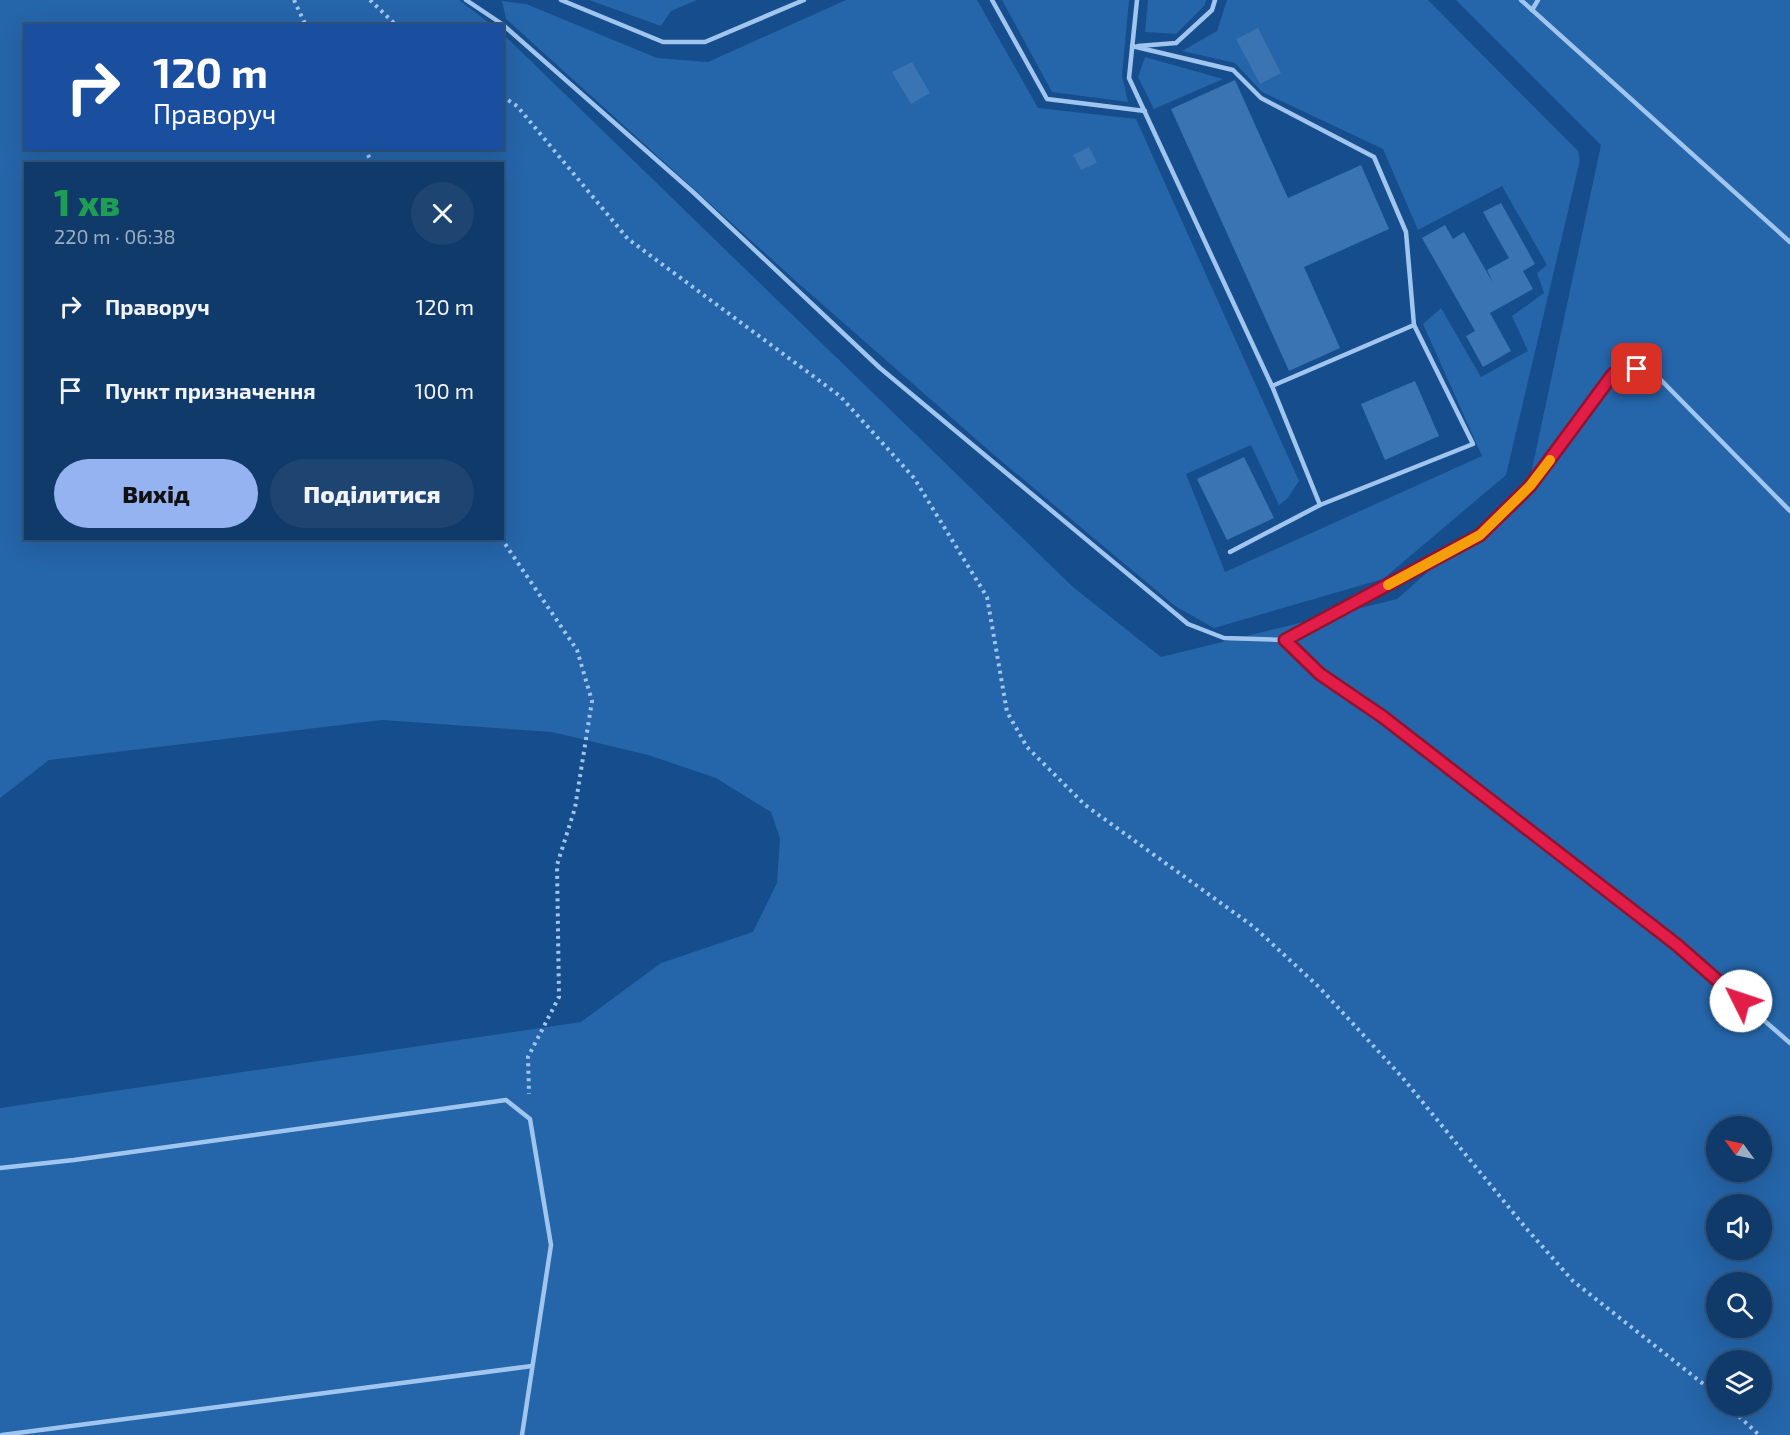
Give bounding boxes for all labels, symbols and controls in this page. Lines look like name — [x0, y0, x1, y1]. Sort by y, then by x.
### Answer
text: 120 m — [153, 46, 268, 96]
icon: right — [54, 48, 132, 126]
text: Праворуч — [153, 97, 276, 129]
text: 1 хв — [54, 180, 120, 223]
button: close — [411, 182, 474, 245]
text: 220 m · 06:38 — [54, 224, 176, 248]
icon: right — [54, 290, 87, 323]
text: Праворуч — [105, 293, 210, 319]
text: 120 m — [415, 293, 474, 319]
pin — [1611, 343, 1662, 394]
icon: arrive — [1620, 352, 1653, 385]
icon: arrive — [54, 374, 87, 407]
text: Пункт призначення — [105, 377, 316, 403]
text: 100 m — [415, 377, 474, 403]
button: Вихід — [54, 459, 258, 528]
button: Поділитися — [270, 459, 474, 528]
position arrow — [1709, 969, 1773, 1033]
north arrow — [1706, 1116, 1772, 1182]
map controls — [1706, 1116, 1772, 1416]
button: sound — [1706, 1194, 1772, 1260]
button: search — [1706, 1272, 1772, 1338]
button: layers — [1706, 1350, 1772, 1416]

